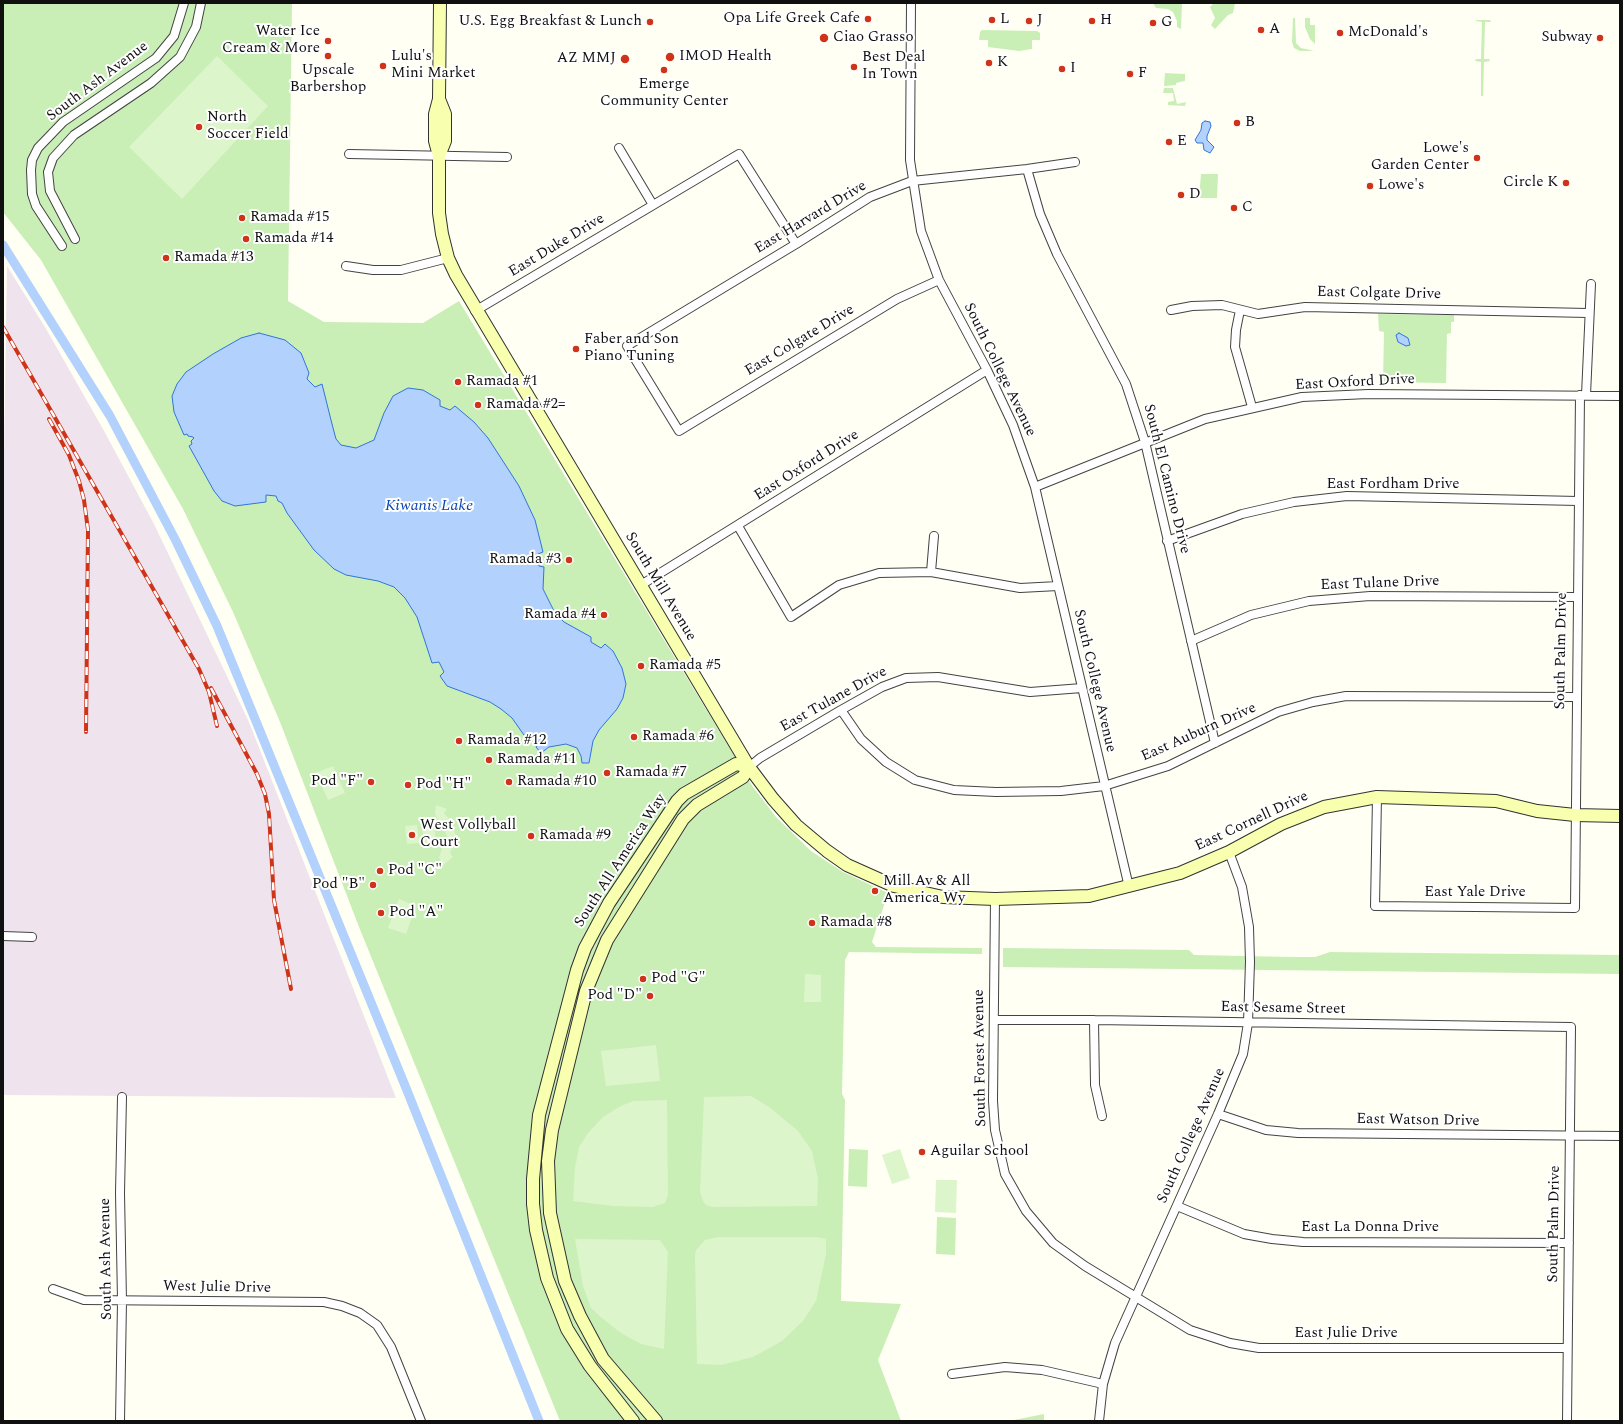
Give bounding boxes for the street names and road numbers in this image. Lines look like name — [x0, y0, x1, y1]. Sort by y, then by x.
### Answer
street label: South Ash Avenue — [44, 38, 152, 126]
street label: East Harvard Drive — [752, 178, 870, 258]
street label: East Duke Drive — [506, 210, 608, 282]
street label: East Colgate Drive — [1317, 284, 1441, 304]
street label: South College Avenue — [959, 300, 1039, 440]
street label: East Colgate Drive — [742, 301, 858, 381]
street label: East Oxford Drive — [1295, 371, 1415, 395]
street label: South El Camino Drive — [1139, 402, 1193, 556]
street label: East Oxford Drive — [751, 427, 863, 505]
street label: East Fordham Drive — [1326, 476, 1460, 494]
street label: South Mill Avenue — [620, 529, 700, 645]
street label: East Tulane Drive — [1320, 573, 1440, 595]
street label: South Palm Drive — [1552, 592, 1572, 710]
street label: South College Avenue — [1069, 608, 1119, 754]
street label: East Tulane Drive — [778, 663, 890, 737]
street label: East Auburn Drive — [1139, 700, 1259, 766]
street label: East Cornell Drive — [1193, 788, 1311, 856]
street label: South All America Way — [571, 791, 671, 931]
street label: East Yale Drive — [1424, 884, 1526, 902]
street label: South Forest Avenue — [971, 989, 991, 1127]
street label: East Sesame Street — [1220, 999, 1346, 1019]
street label: South College Avenue — [1154, 1066, 1230, 1206]
street label: East Watson Drive — [1356, 1111, 1480, 1131]
street label: South Palm Drive — [1545, 1165, 1565, 1283]
street label: South Ash Avenue — [97, 1198, 117, 1320]
street label: East La Donna Drive — [1301, 1219, 1439, 1237]
street label: West Julie Drive — [163, 1278, 271, 1298]
street label: East Julie Drive — [1294, 1325, 1398, 1343]

